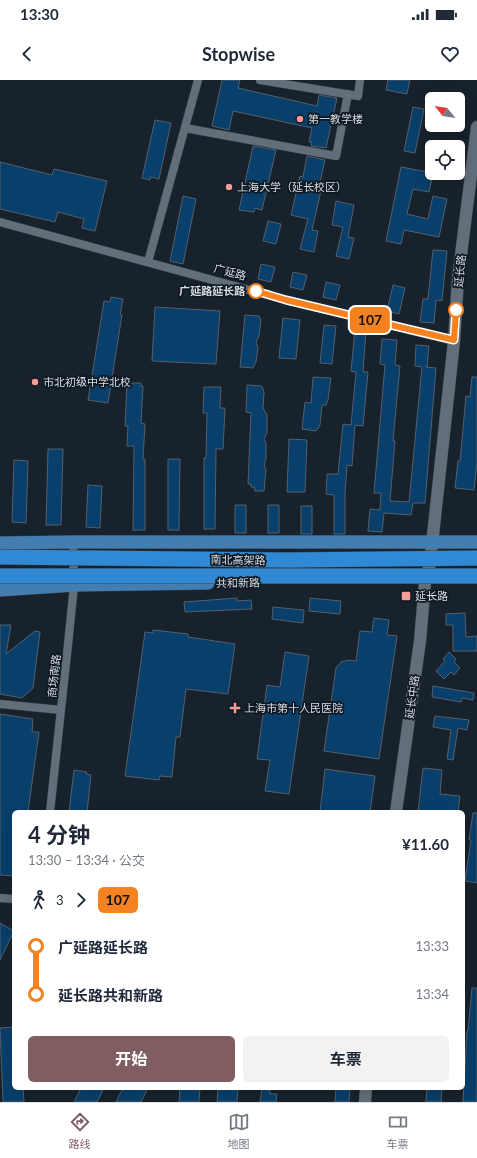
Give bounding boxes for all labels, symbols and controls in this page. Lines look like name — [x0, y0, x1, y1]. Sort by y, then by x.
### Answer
text: 13:30 — [20, 5, 59, 23]
icon: back — [16, 43, 38, 65]
text: Stopwise — [202, 43, 275, 65]
icon: heart — [439, 43, 461, 65]
north arrow — [425, 92, 465, 132]
map controls — [425, 92, 465, 180]
place label: 第一教学楼 — [308, 112, 363, 125]
marker: 第一教学楼 — [295, 114, 305, 124]
button: locate — [425, 140, 465, 180]
place label: 上海大学（延长校区） — [237, 180, 347, 193]
marker: 上海大学（延长校区） — [224, 182, 234, 192]
street label: 延长路 — [451, 254, 468, 288]
street label: 广延路 — [213, 261, 248, 282]
marker: 广延路延长路 — [248, 283, 264, 299]
place label: 广延路延长路 — [179, 284, 246, 297]
unlabelled marker — [448, 302, 464, 318]
line badge: 107 — [347, 307, 393, 333]
text: 107 — [358, 311, 382, 328]
place label: 市北初级中学北校 — [43, 375, 131, 388]
marker: 市北初级中学北校 — [30, 377, 40, 387]
street label: 南北高架路 — [210, 553, 266, 566]
street label: 共和新路 — [216, 576, 260, 589]
place label: 延长路 — [415, 589, 448, 602]
marker: 延长路 — [400, 590, 412, 602]
street label: 商场南路 — [45, 653, 62, 699]
street label: 延长中路 — [402, 674, 421, 720]
place label: 上海市第十人民医院 — [244, 701, 343, 714]
marker: 上海市第十人民医院 — [229, 702, 241, 714]
text: 4 分钟 — [28, 821, 90, 848]
text: ¥11.60 — [402, 835, 449, 853]
text: 13:30 – 13:34 · 公交 — [28, 852, 145, 868]
icon: walk — [28, 889, 50, 911]
icon: forward — [70, 889, 92, 911]
text: 107 — [106, 891, 130, 908]
text: 3 — [56, 892, 64, 908]
text: 广延路延长路 — [58, 938, 148, 956]
text: 13:33 — [416, 938, 449, 954]
text: 延长路共和新路 — [58, 986, 163, 1004]
text: 13:34 — [416, 986, 449, 1002]
button: 开始 — [28, 1036, 235, 1082]
button: 车票 — [243, 1036, 449, 1082]
tab: 路线 — [69, 1111, 91, 1151]
tab: 地图 — [228, 1111, 250, 1151]
tab: 车票 — [387, 1111, 409, 1151]

